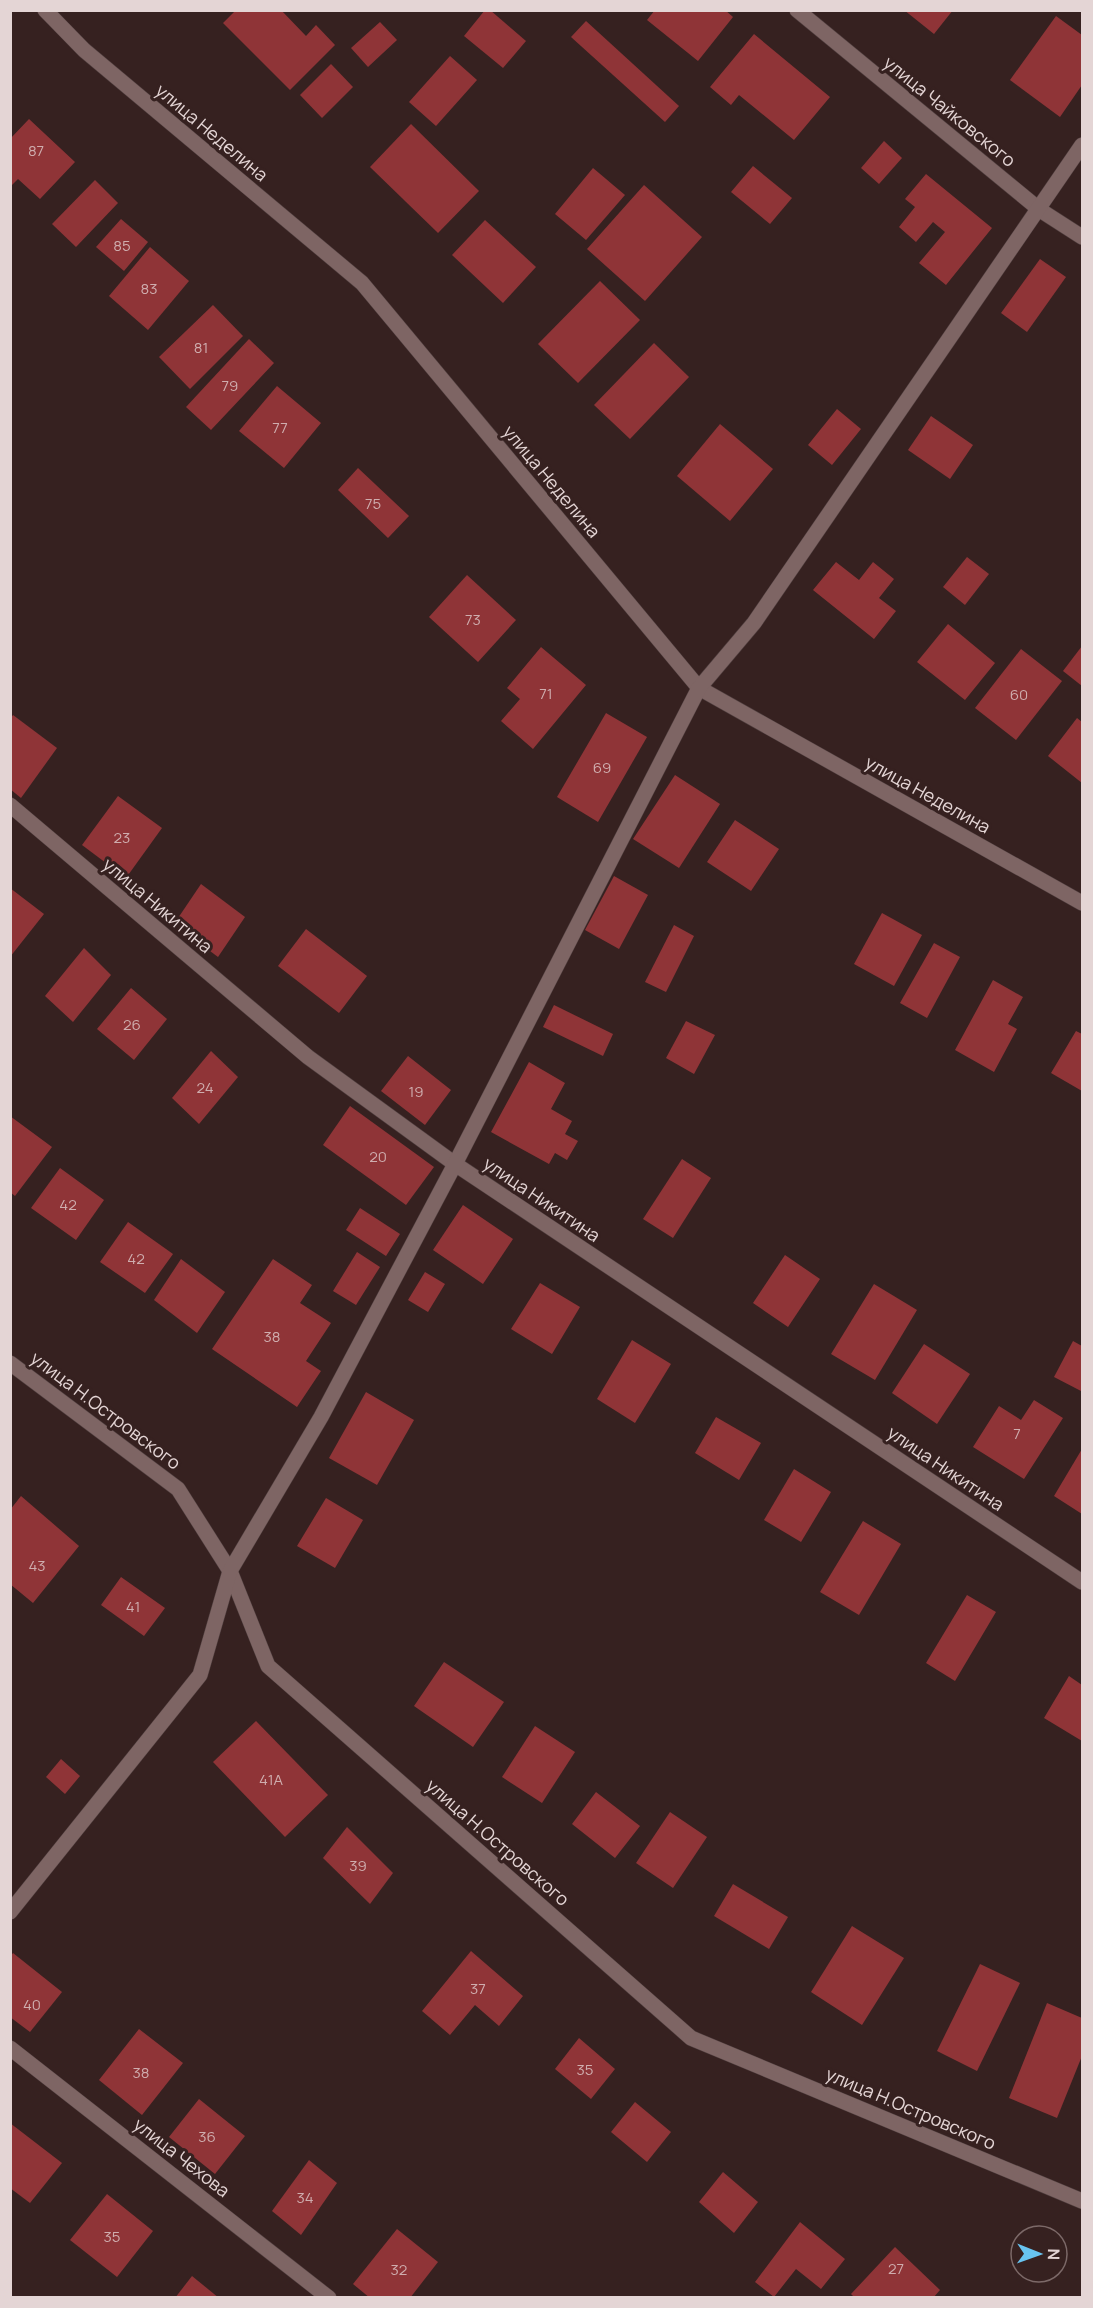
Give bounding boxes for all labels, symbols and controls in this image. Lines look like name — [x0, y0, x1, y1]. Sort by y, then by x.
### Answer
street label: улица Чайковского — [879, 50, 1021, 172]
street label: улица Неделина — [151, 78, 273, 186]
house number: 87 — [28, 140, 44, 161]
house number: 85 — [113, 235, 131, 256]
house number: 83 — [140, 278, 158, 299]
house number: 81 — [194, 337, 208, 358]
house number: 79 — [222, 375, 238, 396]
house number: 77 — [272, 417, 288, 438]
street label: улица Неделина — [498, 420, 606, 542]
house number: 75 — [365, 493, 381, 514]
house number: 73 — [465, 609, 481, 630]
house number: 71 — [539, 683, 553, 704]
house number: 60 — [1010, 684, 1028, 705]
street label: улица Неделина — [861, 750, 995, 838]
house number: 69 — [593, 757, 611, 778]
house number: 23 — [114, 827, 130, 848]
street label: улица Никитина — [98, 852, 218, 958]
house number: 26 — [123, 1014, 141, 1035]
house number: 24 — [196, 1077, 214, 1098]
house number: 19 — [408, 1081, 424, 1102]
house number: 20 — [369, 1146, 387, 1167]
street label: улица Никитина — [479, 1151, 605, 1247]
house number: 42 — [59, 1194, 77, 1215]
house number: 42 — [127, 1248, 145, 1269]
house number: 38 — [263, 1326, 281, 1347]
street label: улица Н.Островского — [26, 1346, 186, 1474]
street label: улица Никитина — [883, 1420, 1009, 1516]
house number: 7 — [1013, 1423, 1021, 1444]
house number: 43 — [28, 1555, 46, 1576]
house number: 41 — [126, 1596, 140, 1617]
house number: 41А — [259, 1769, 284, 1790]
street label: улица Н.Островского — [421, 1773, 575, 1911]
house number: 39 — [349, 1855, 367, 1876]
house number: 37 — [470, 1978, 486, 1999]
house number: 40 — [23, 1994, 41, 2015]
house number: 35 — [577, 2059, 593, 2080]
street label: улица Н.Островского — [822, 2061, 1000, 2155]
house number: 38 — [132, 2062, 150, 2083]
street label: улица Чехова — [129, 2112, 235, 2202]
house number: 36 — [198, 2126, 216, 2147]
house number: 34 — [296, 2187, 314, 2208]
north arrow — [1009, 2224, 1069, 2284]
house number: 35 — [104, 2226, 120, 2247]
text: N — [1043, 2248, 1065, 2260]
house number: 27 — [888, 2258, 904, 2279]
house number: 32 — [391, 2259, 407, 2280]

